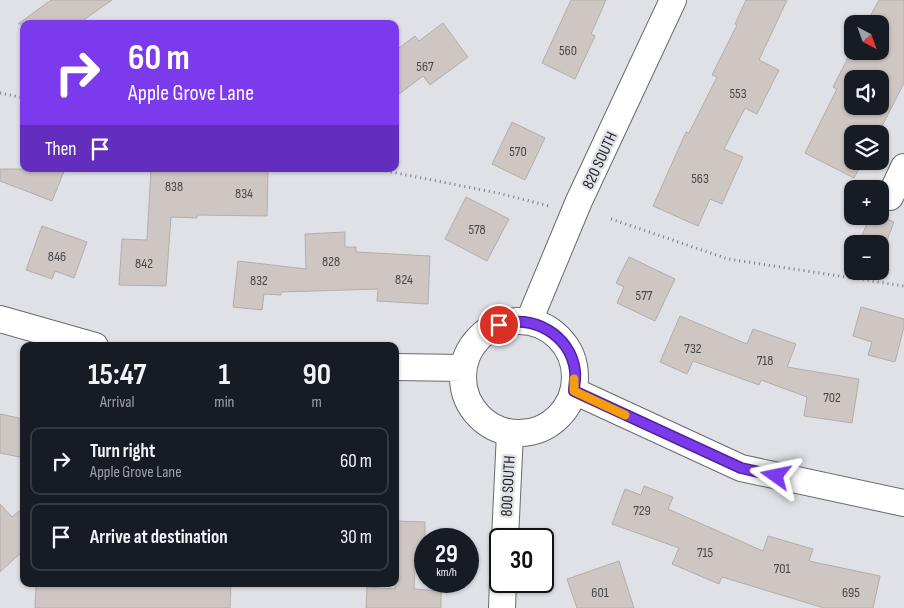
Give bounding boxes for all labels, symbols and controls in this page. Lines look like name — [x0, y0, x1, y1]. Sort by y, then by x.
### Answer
north arrow — [844, 15, 889, 60]
map controls — [844, 15, 889, 280]
text: 60 m — [128, 37, 190, 80]
icon: right — [45, 40, 110, 105]
house number: 560 — [559, 42, 577, 59]
house number: 567 — [416, 58, 434, 75]
button: sound — [844, 70, 889, 115]
text: Apple Grove Lane — [128, 80, 254, 107]
house number: 553 — [729, 85, 747, 102]
button: layers — [844, 125, 889, 170]
street label: 820 SOUTH — [579, 129, 622, 192]
icon: arrive — [86, 135, 114, 163]
text: Then — [45, 138, 76, 161]
house number: 570 — [509, 143, 527, 160]
house number: 563 — [691, 170, 709, 187]
house number: 838 — [165, 178, 183, 195]
button: + — [844, 180, 889, 225]
house number: 834 — [235, 185, 253, 202]
house number: 578 — [468, 221, 486, 238]
button: − — [844, 235, 889, 280]
house number: 846 — [48, 248, 66, 265]
house number: 828 — [322, 253, 340, 270]
house number: 842 — [135, 255, 153, 272]
house number: 824 — [395, 271, 413, 288]
house number: 832 — [250, 272, 268, 289]
house number: 577 — [636, 287, 653, 304]
pin — [478, 304, 520, 346]
icon: arrive — [485, 311, 513, 339]
house number: 732 — [684, 340, 702, 357]
house number: 718 — [757, 352, 773, 369]
text: 15:47 — [88, 357, 146, 393]
text: 1 — [219, 357, 230, 393]
text: 90 — [302, 357, 331, 393]
house number: 702 — [823, 389, 841, 406]
text: Arrival — [100, 393, 134, 412]
text: min — [214, 393, 234, 412]
text: m — [312, 393, 322, 412]
text: Turn right — [90, 440, 155, 463]
icon: right — [47, 447, 75, 475]
position arrow — [749, 449, 801, 501]
text: 60 m — [340, 450, 372, 473]
street label: 800 SOUTH — [497, 455, 520, 517]
text: Apple Grove Lane — [90, 463, 182, 482]
house number: 729 — [633, 502, 651, 519]
icon: arrive — [47, 523, 75, 551]
text: Arrive at destination — [90, 526, 228, 549]
text: 30 m — [340, 526, 372, 549]
speed limit sign: 30 — [489, 528, 554, 593]
text: 29 — [435, 539, 458, 570]
house number: 715 — [697, 544, 713, 561]
house number: 701 — [774, 560, 790, 577]
text: km/h — [436, 565, 457, 580]
house number: 601 — [591, 584, 609, 601]
house number: 695 — [842, 584, 860, 601]

